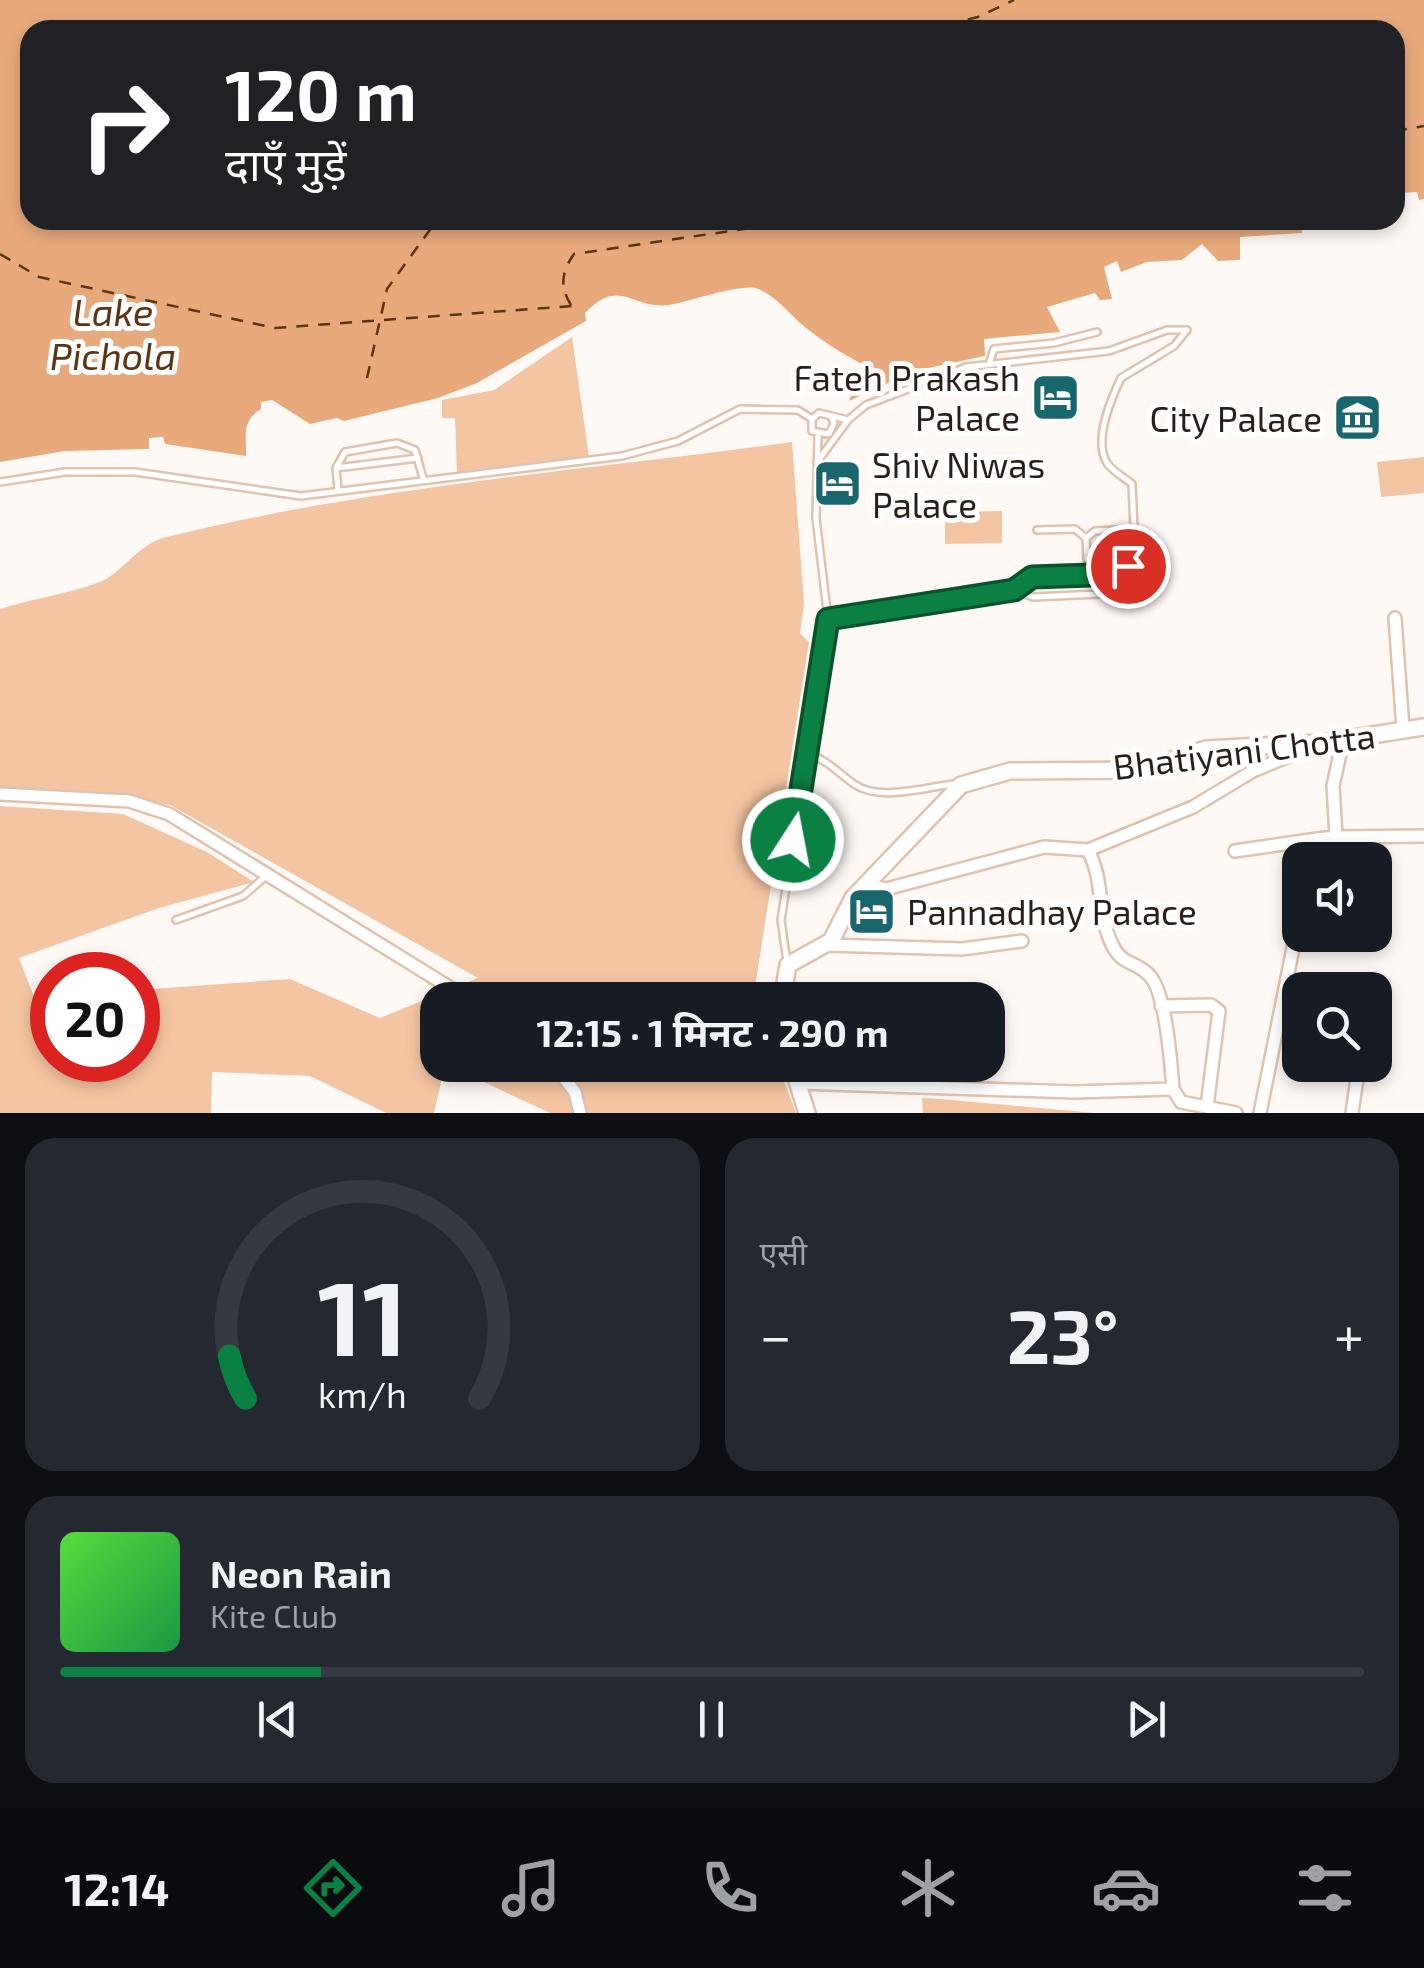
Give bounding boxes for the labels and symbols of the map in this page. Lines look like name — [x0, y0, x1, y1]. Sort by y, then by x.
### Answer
water label: Lake Pichola — [50, 288, 176, 378]
place label: Fateh Prakash Palace — [793, 356, 1020, 438]
hotel icon: Fateh Prakash Palace — [1029, 371, 1081, 423]
museum icon: City Palace — [1331, 392, 1383, 444]
place label: City Palace — [1150, 397, 1322, 439]
place label: Shiv Niwas Palace — [872, 443, 1045, 525]
hotel icon: Shiv Niwas Palace — [811, 458, 863, 510]
pin — [1086, 524, 1171, 609]
street label: Bhatiyani Chotta — [1111, 713, 1377, 787]
position arrow — [741, 788, 845, 892]
hotel icon: Pannadhay Palace — [846, 885, 898, 937]
place label: Pannadhay Palace — [907, 890, 1197, 932]
speed limit sign: 20 — [30, 952, 160, 1082]

